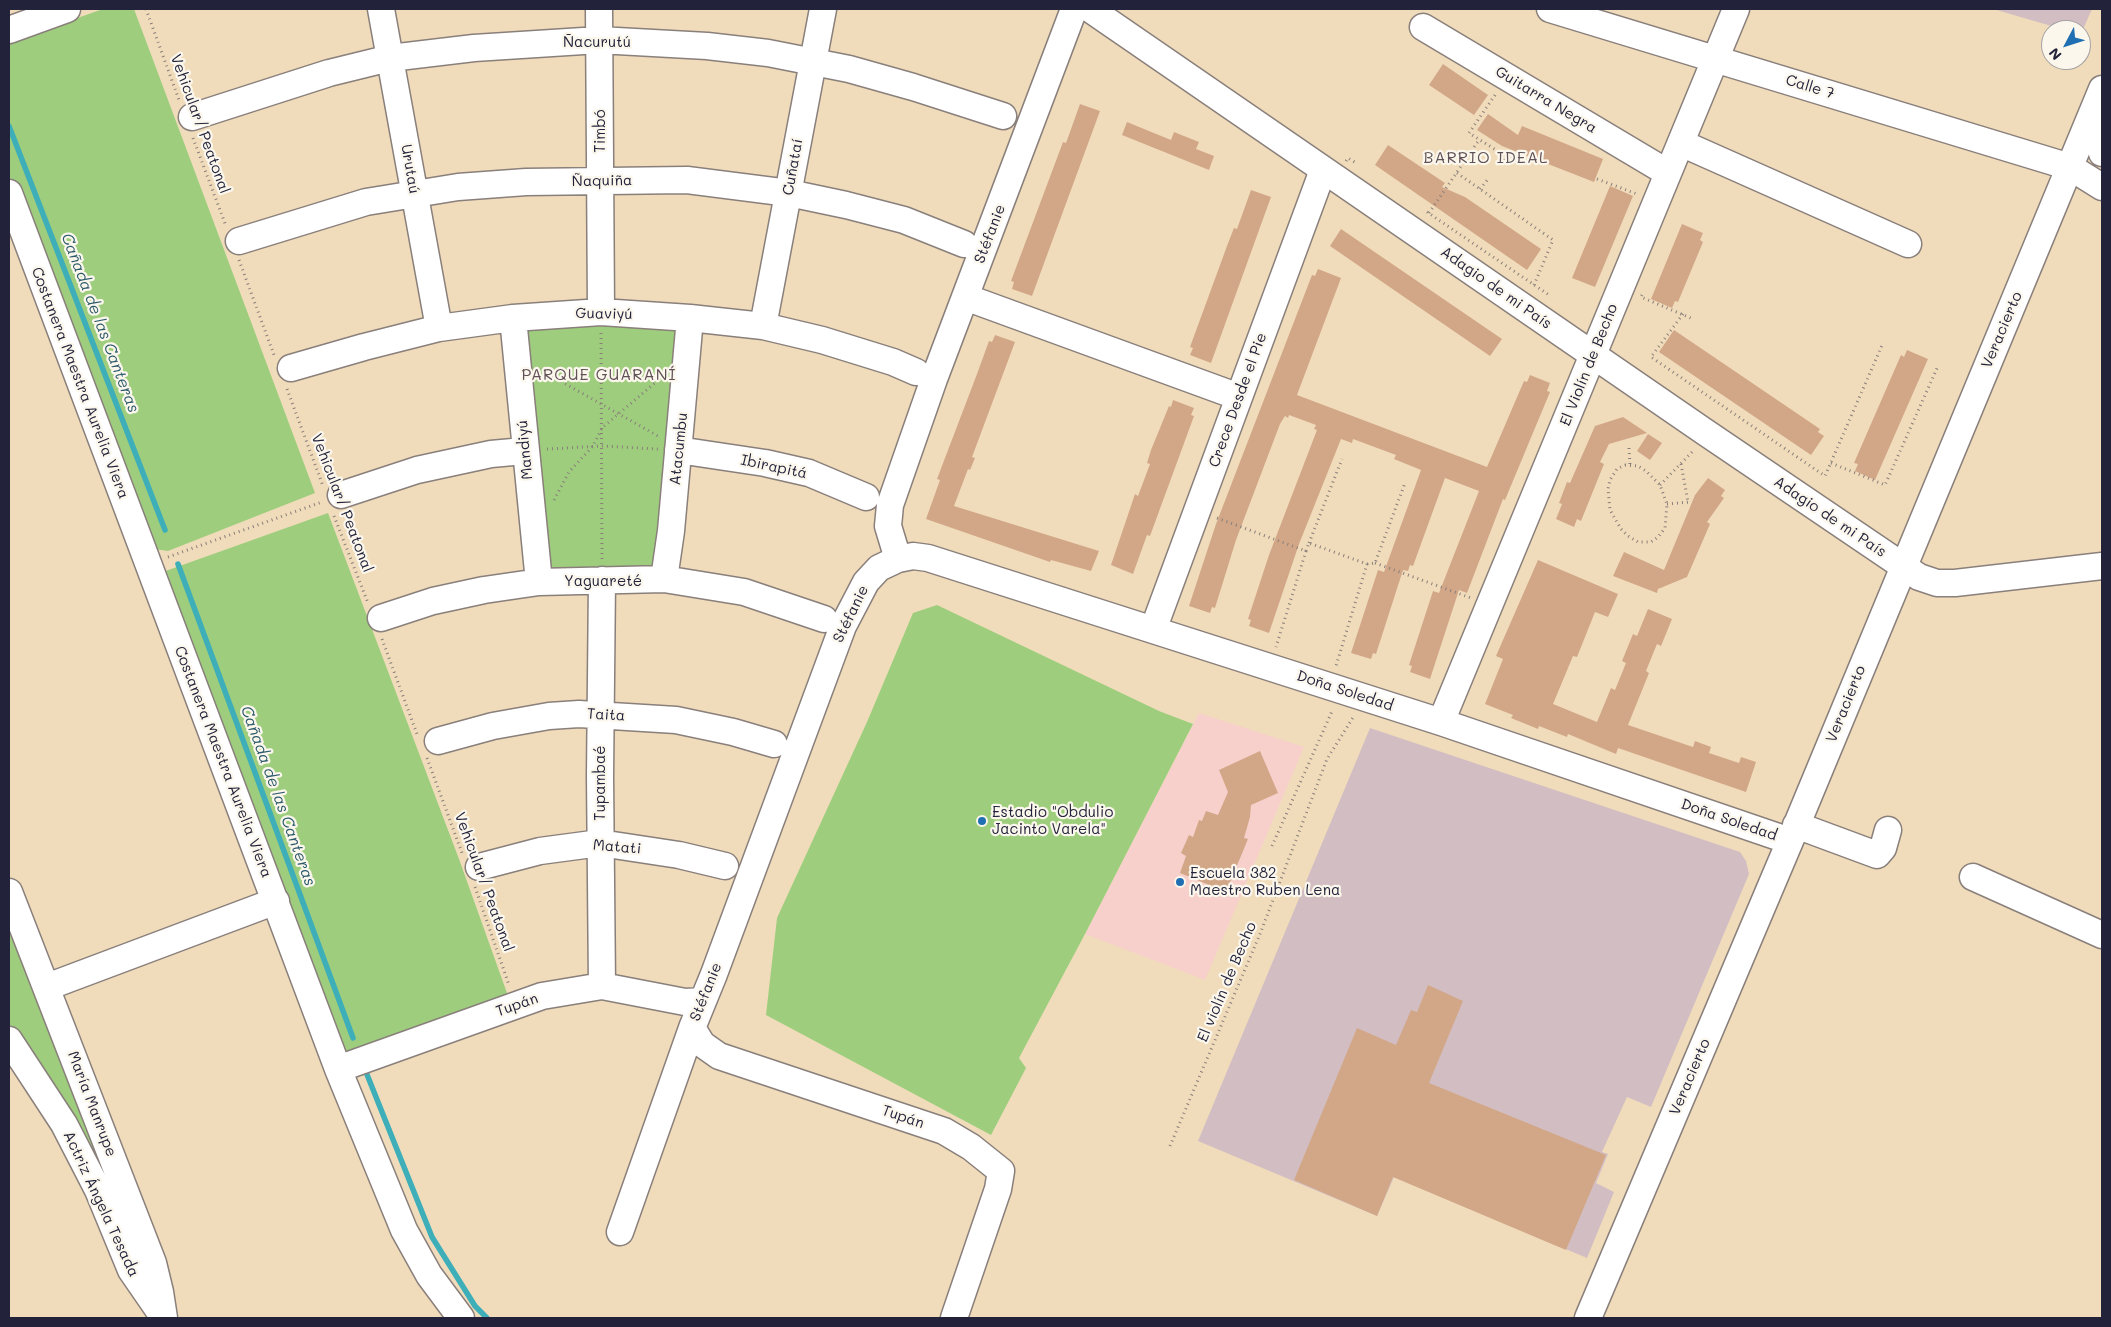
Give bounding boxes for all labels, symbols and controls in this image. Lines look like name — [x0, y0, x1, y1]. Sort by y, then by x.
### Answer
north arrow — [2041, 20, 2091, 70]
street label: Ñacurutú — [563, 33, 631, 51]
text: N — [2044, 44, 2066, 65]
street label: Vehicular/ Peatonal — [166, 52, 234, 196]
street label: Guitarra Negra — [1492, 63, 1600, 137]
street label: Calle 7 — [1783, 71, 1837, 103]
street label: Timbó — [591, 109, 609, 153]
street label: Cuñataí — [779, 137, 807, 197]
street label: Urutaú — [397, 143, 423, 195]
district label: BARRIO IDEAL — [1422, 148, 1550, 168]
street label: Ñaquiña — [572, 171, 632, 191]
street label: Stéfanie — [971, 202, 1009, 266]
water label: Cañada de las Canteras — [57, 231, 143, 415]
street label: Adagio de mi País — [1437, 243, 1555, 333]
street label: Costanera Maestra Aurelia Viera — [27, 265, 133, 501]
street label: Veracierto — [1978, 289, 2026, 371]
street label: El Violín de Becho — [1556, 301, 1622, 429]
street label: Guaviyú — [575, 305, 633, 323]
street label: Crece Desde el Pie — [1205, 330, 1271, 470]
district label: PARQUE GUARANÍ — [520, 365, 678, 385]
street label: Atacumbu — [666, 412, 692, 486]
street label: Mandiyú — [513, 419, 537, 481]
street label: Vehicular/ Peatonal — [307, 431, 377, 575]
street label: Ibirapitá — [739, 451, 809, 483]
street label: Adagio de mi País — [1770, 473, 1890, 561]
street label: Yaguareté — [564, 572, 642, 590]
street label: Stéfanie — [829, 582, 873, 646]
street label: Costanera Maestra Aurelia Viera — [170, 644, 276, 880]
street label: Veracierto — [1822, 663, 1870, 745]
street label: Doña Soledad — [1294, 667, 1396, 715]
water label: Cañada de las Canteras — [236, 703, 320, 889]
street label: Taita — [586, 705, 626, 725]
street label: Tupambaé — [591, 745, 609, 821]
street label: Doña Soledad — [1679, 795, 1779, 845]
place label: Estadio "Obdulio Jacinto Varela" — [992, 803, 1113, 838]
street label: Vehicular/ Peatonal — [450, 810, 518, 954]
marker: Estadio "Obdulio Jacinto Varela" — [976, 815, 988, 827]
street label: Matati — [592, 836, 642, 858]
place label: Escuela 382 Maestro Ruben Lena — [1190, 864, 1340, 899]
marker: Escuela 382 Maestro Ruben Lena — [1174, 876, 1186, 888]
street label: El violín de Becho — [1194, 919, 1260, 1045]
street label: Stéfanie — [686, 960, 726, 1024]
street label: Tupán — [494, 989, 540, 1021]
street label: Veracierto — [1666, 1036, 1714, 1118]
street label: María Manrupe — [64, 1049, 120, 1159]
street label: Tupán — [880, 1101, 926, 1133]
street label: Actriz Ángela Tesada — [59, 1128, 143, 1280]

